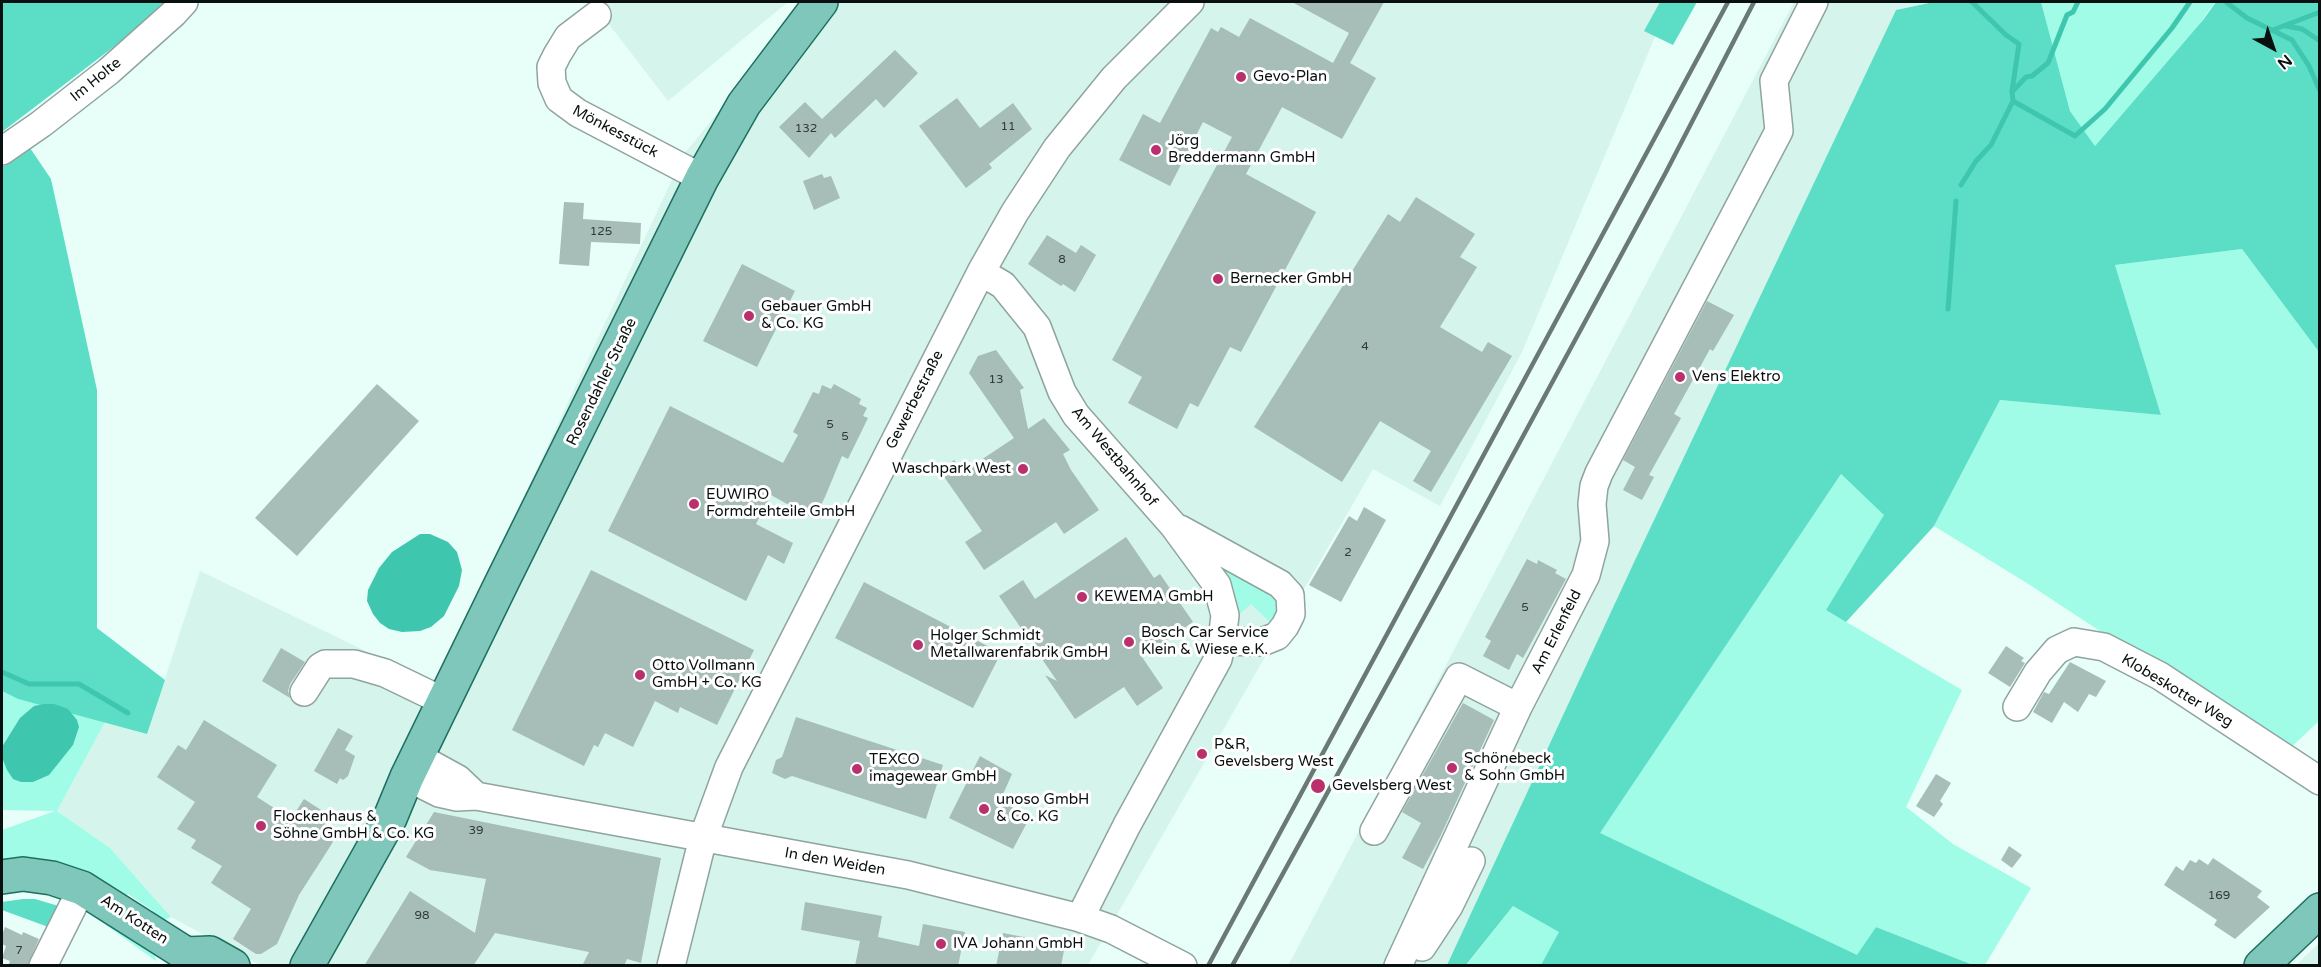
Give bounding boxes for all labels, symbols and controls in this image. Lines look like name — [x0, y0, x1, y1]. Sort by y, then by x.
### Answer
north arrow — [2243, 18, 2303, 78]
text: N — [2273, 50, 2296, 74]
street label: Im Holte — [67, 54, 125, 106]
place label: Gevo-Plan — [1253, 68, 1327, 86]
marker: Gevo-Plan — [1234, 70, 1248, 84]
street label: Mönkesstück — [569, 102, 661, 162]
house number: 11 — [1000, 120, 1016, 134]
house number: 132 — [795, 122, 817, 136]
place label: Jörg Breddermann GmbH — [1168, 132, 1316, 167]
marker: Jörg Breddermann GmbH — [1149, 143, 1163, 157]
house number: 125 — [590, 225, 612, 239]
house number: 8 — [1058, 253, 1066, 267]
place label: Bernecker GmbH — [1230, 270, 1352, 288]
marker: Bernecker GmbH — [1211, 272, 1225, 286]
place label: Gebauer GmbH & Co. KG — [761, 298, 872, 333]
marker: Gebauer GmbH & Co. KG — [742, 309, 756, 323]
street label: Rosendahler Straße — [563, 315, 641, 449]
house number: 4 — [1361, 340, 1369, 354]
street label: Gewerbestraße — [882, 348, 948, 452]
place label: Vens Elektro — [1692, 368, 1781, 386]
marker: Vens Elektro — [1673, 370, 1687, 384]
house number: 13 — [988, 373, 1004, 387]
street label: Am Westbahnhof — [1067, 403, 1161, 511]
house number: 5 — [826, 418, 834, 432]
house number: 5 — [841, 430, 849, 444]
place label: Waschpark West — [892, 460, 1011, 478]
marker: Waschpark West — [1016, 462, 1030, 476]
place label: EUWIRO Formdrehteile GmbH — [706, 486, 855, 521]
marker: EUWIRO Formdrehteile GmbH — [687, 497, 701, 511]
house number: 2 — [1344, 546, 1352, 560]
street label: Am Erlenfeld — [1528, 587, 1586, 677]
place label: KEWEMA GmbH — [1094, 588, 1214, 606]
marker: KEWEMA GmbH — [1075, 590, 1089, 604]
house number: 5 — [1521, 601, 1529, 615]
place label: Bosch Car Service Klein & Wiese e.K. — [1141, 624, 1269, 659]
place label: Holger Schmidt Metallwarenfabrik GmbH — [930, 627, 1108, 662]
marker: Bosch Car Service Klein & Wiese e.K. — [1122, 635, 1136, 649]
marker: Holger Schmidt Metallwarenfabrik GmbH — [911, 638, 925, 652]
street label: Klobeskotter Weg — [2118, 651, 2236, 731]
place label: Otto Vollmann GmbH + Co. KG — [652, 657, 762, 692]
marker: Otto Vollmann GmbH + Co. KG — [633, 668, 647, 682]
place label: P&R, Gevelsberg West — [1214, 736, 1334, 771]
marker: P&R, Gevelsberg West — [1195, 747, 1209, 761]
place label: Schönebeck & Sohn GmbH — [1464, 750, 1565, 785]
place label: TEXCO imagewear GmbH — [869, 751, 997, 786]
marker: Schönebeck & Sohn GmbH — [1445, 761, 1459, 775]
marker: TEXCO imagewear GmbH — [850, 762, 864, 776]
marker: Gevelsberg West — [1309, 777, 1327, 795]
place label: Gevelsberg West — [1332, 777, 1452, 795]
place label: unoso GmbH & Co. KG — [996, 791, 1089, 826]
marker: unoso GmbH & Co. KG — [977, 802, 991, 816]
place label: Flockenhaus & Söhne GmbH & Co. KG — [273, 808, 434, 843]
marker: Flockenhaus & Söhne GmbH & Co. KG — [254, 819, 268, 833]
house number: 39 — [468, 824, 484, 838]
street label: In den Weiden — [783, 844, 887, 880]
house number: 169 — [2208, 889, 2230, 903]
street label: Am Kotten — [97, 892, 171, 948]
house number: 98 — [414, 909, 430, 923]
place label: IVA Johann GmbH — [953, 935, 1084, 953]
marker: IVA Johann GmbH — [934, 937, 948, 951]
house number: 7 — [15, 944, 23, 958]

